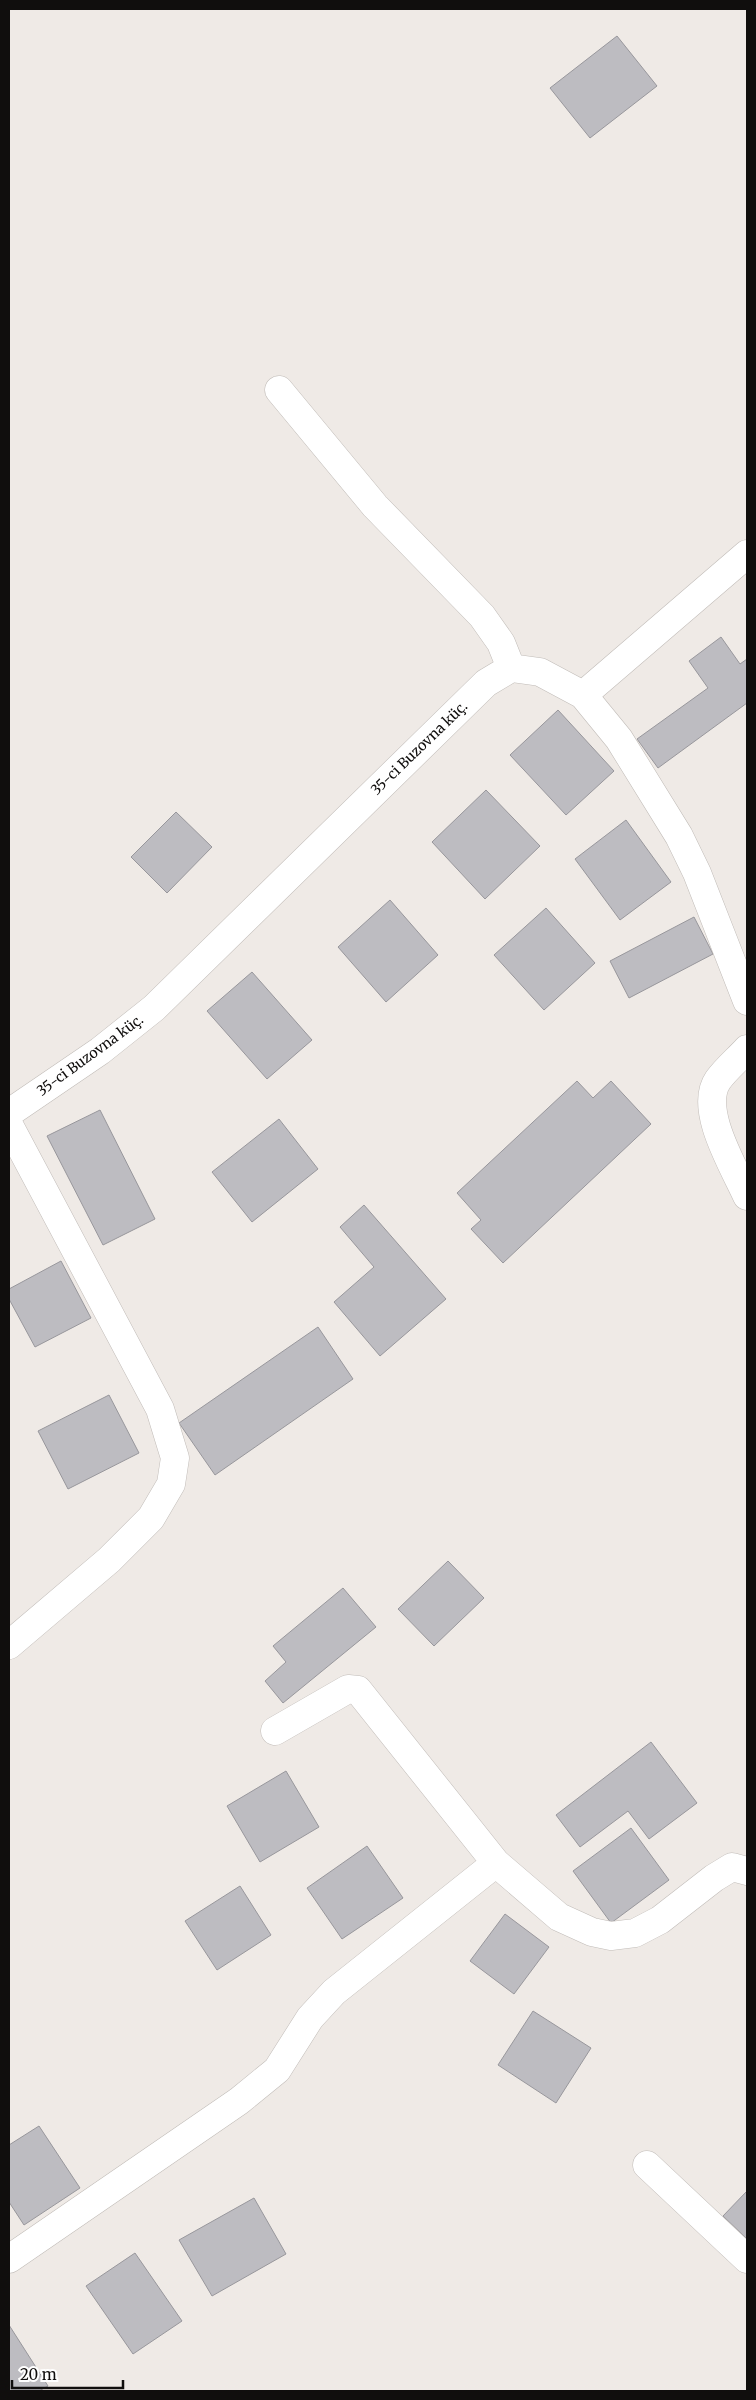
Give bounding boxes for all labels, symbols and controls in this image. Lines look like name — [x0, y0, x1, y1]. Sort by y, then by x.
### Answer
street label: 35-ci Buzovna küç. — [367, 697, 471, 799]
street label: 35-ci Buzovna küç. — [33, 1010, 147, 1100]
scale bar — [12, 2358, 124, 2390]
text: 20 m — [20, 2365, 57, 2384]

